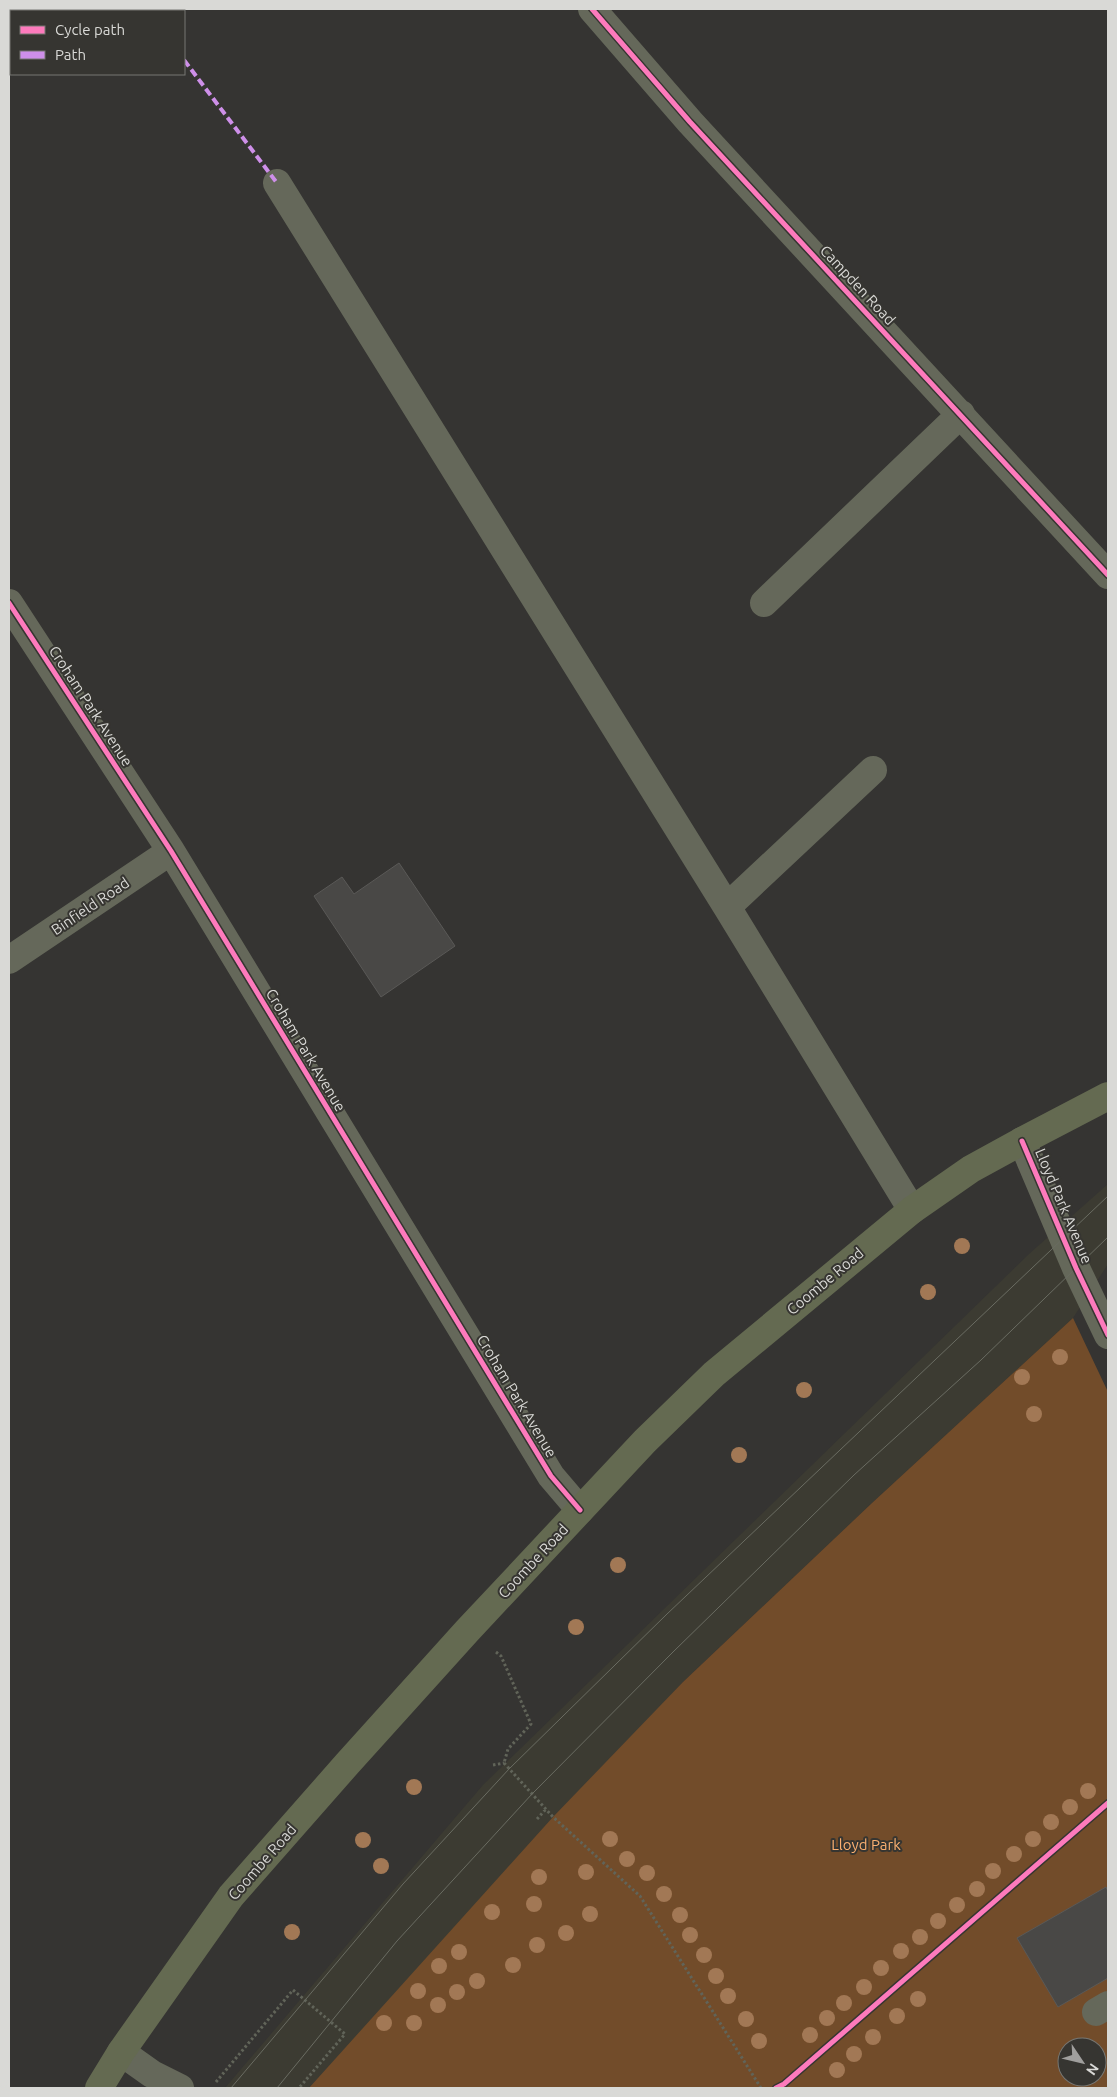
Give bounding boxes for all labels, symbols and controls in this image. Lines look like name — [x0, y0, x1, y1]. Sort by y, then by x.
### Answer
legend — [10, 10, 185, 75]
text: Cycle path — [55, 21, 125, 38]
text: Path — [55, 46, 86, 63]
street label: Campden Road — [817, 242, 899, 328]
street label: Croham Park Avenue — [46, 643, 136, 769]
street label: Binfield Road — [48, 874, 132, 938]
street label: Croham Park Avenue — [263, 986, 349, 1114]
street label: Lloyd Park Avenue — [1032, 1146, 1096, 1266]
street label: Coombe Road — [783, 1244, 867, 1318]
street label: Croham Park Avenue — [474, 1332, 560, 1460]
street label: Coombe Road — [494, 1521, 572, 1601]
street label: Coombe Road — [225, 1821, 299, 1903]
park label: Lloyd Park — [831, 1836, 901, 1853]
north arrow — [1057, 2037, 1107, 2087]
text: N — [1083, 2061, 1102, 2078]

